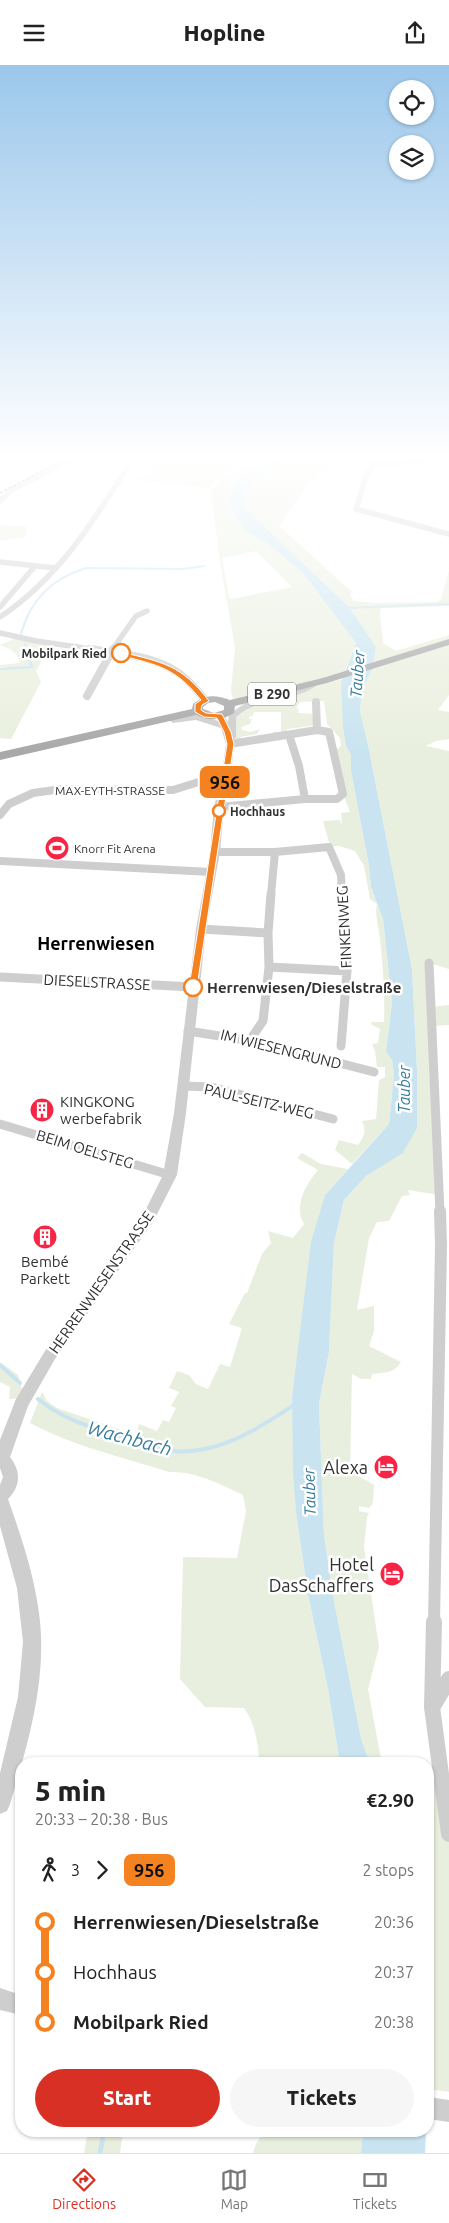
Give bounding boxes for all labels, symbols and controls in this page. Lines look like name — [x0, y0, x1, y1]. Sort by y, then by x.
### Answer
icon: menu — [20, 19, 48, 47]
icon: share — [401, 19, 429, 47]
text: Hopline — [184, 20, 265, 45]
map controls — [389, 80, 434, 180]
button: locate — [389, 80, 434, 125]
button: layers — [389, 135, 434, 180]
marker: Mobilpark Ried — [111, 643, 131, 663]
place label: Mobilpark Ried — [21, 647, 107, 660]
water label: Tauber — [346, 649, 368, 698]
road number: B 290 — [248, 683, 296, 705]
line badge: 956 — [196, 766, 254, 798]
text: 956 — [210, 772, 240, 792]
street label: MAX-EYTH-STRASSE — [55, 784, 165, 797]
marker: Hochhaus — [212, 804, 226, 818]
place label: Hochhaus — [230, 805, 285, 818]
sports icon: Knorr Fit Arena — [44, 835, 70, 861]
place label: Knorr Fit Arena — [74, 842, 156, 855]
street label: FINKENWEG — [333, 885, 355, 969]
district label: Herrenwiesen — [37, 933, 155, 953]
street label: DIESELSTRASSE — [43, 971, 151, 993]
marker: Herrenwiesen/Dieselstraße — [183, 977, 203, 997]
place label: Herrenwiesen/Dieselstraße — [207, 979, 401, 996]
street label: IM WIESENGRUND — [219, 1026, 343, 1072]
water label: Tauber — [395, 1064, 413, 1113]
street label: PAUL-SEITZ-WEG — [202, 1080, 316, 1122]
place label: KINGKONG werbefabrik — [60, 1093, 142, 1127]
building icon: KINGKONG werbefabrik — [29, 1097, 55, 1123]
street label: BEIM OELSTEG — [34, 1126, 136, 1172]
street label: HERRENWIESENSTRASSE — [45, 1208, 157, 1356]
building icon: Bembé Parkett — [32, 1224, 58, 1250]
place label: Bembé Parkett — [20, 1253, 70, 1287]
water label: Wachbach — [86, 1416, 174, 1460]
hotel icon: Alexa — [373, 1454, 399, 1480]
place label: Alexa — [323, 1457, 368, 1477]
water label: Tauber — [299, 1467, 319, 1516]
place label: Hotel DasSchaffers — [269, 1554, 374, 1595]
hotel icon: Hotel DasSchaffers — [379, 1561, 405, 1587]
text: 5 min — [35, 1775, 106, 1806]
text: €2.90 — [366, 1789, 414, 1811]
text: 20:33 – 20:38 · Bus — [35, 1810, 168, 1828]
icon: walk — [35, 1856, 63, 1884]
icon: forward — [88, 1856, 116, 1884]
text: 956 — [134, 1860, 165, 1880]
text: 3 — [71, 1861, 80, 1879]
text: 2 stops — [362, 1861, 414, 1879]
text: Herrenwiesen/Dieselstraße — [73, 1911, 319, 1933]
text: 20:36 — [374, 1913, 414, 1931]
text: Hochhaus — [73, 1961, 157, 1983]
text: 20:37 — [374, 1963, 414, 1981]
text: Mobilpark Ried — [73, 2011, 209, 2033]
text: 20:38 — [374, 2013, 414, 2031]
button: Start — [35, 2069, 220, 2127]
button: Tickets — [230, 2069, 414, 2127]
tab: Directions — [52, 2166, 116, 2212]
tab: Map — [220, 2166, 248, 2212]
tab: Tickets — [353, 2166, 397, 2212]

